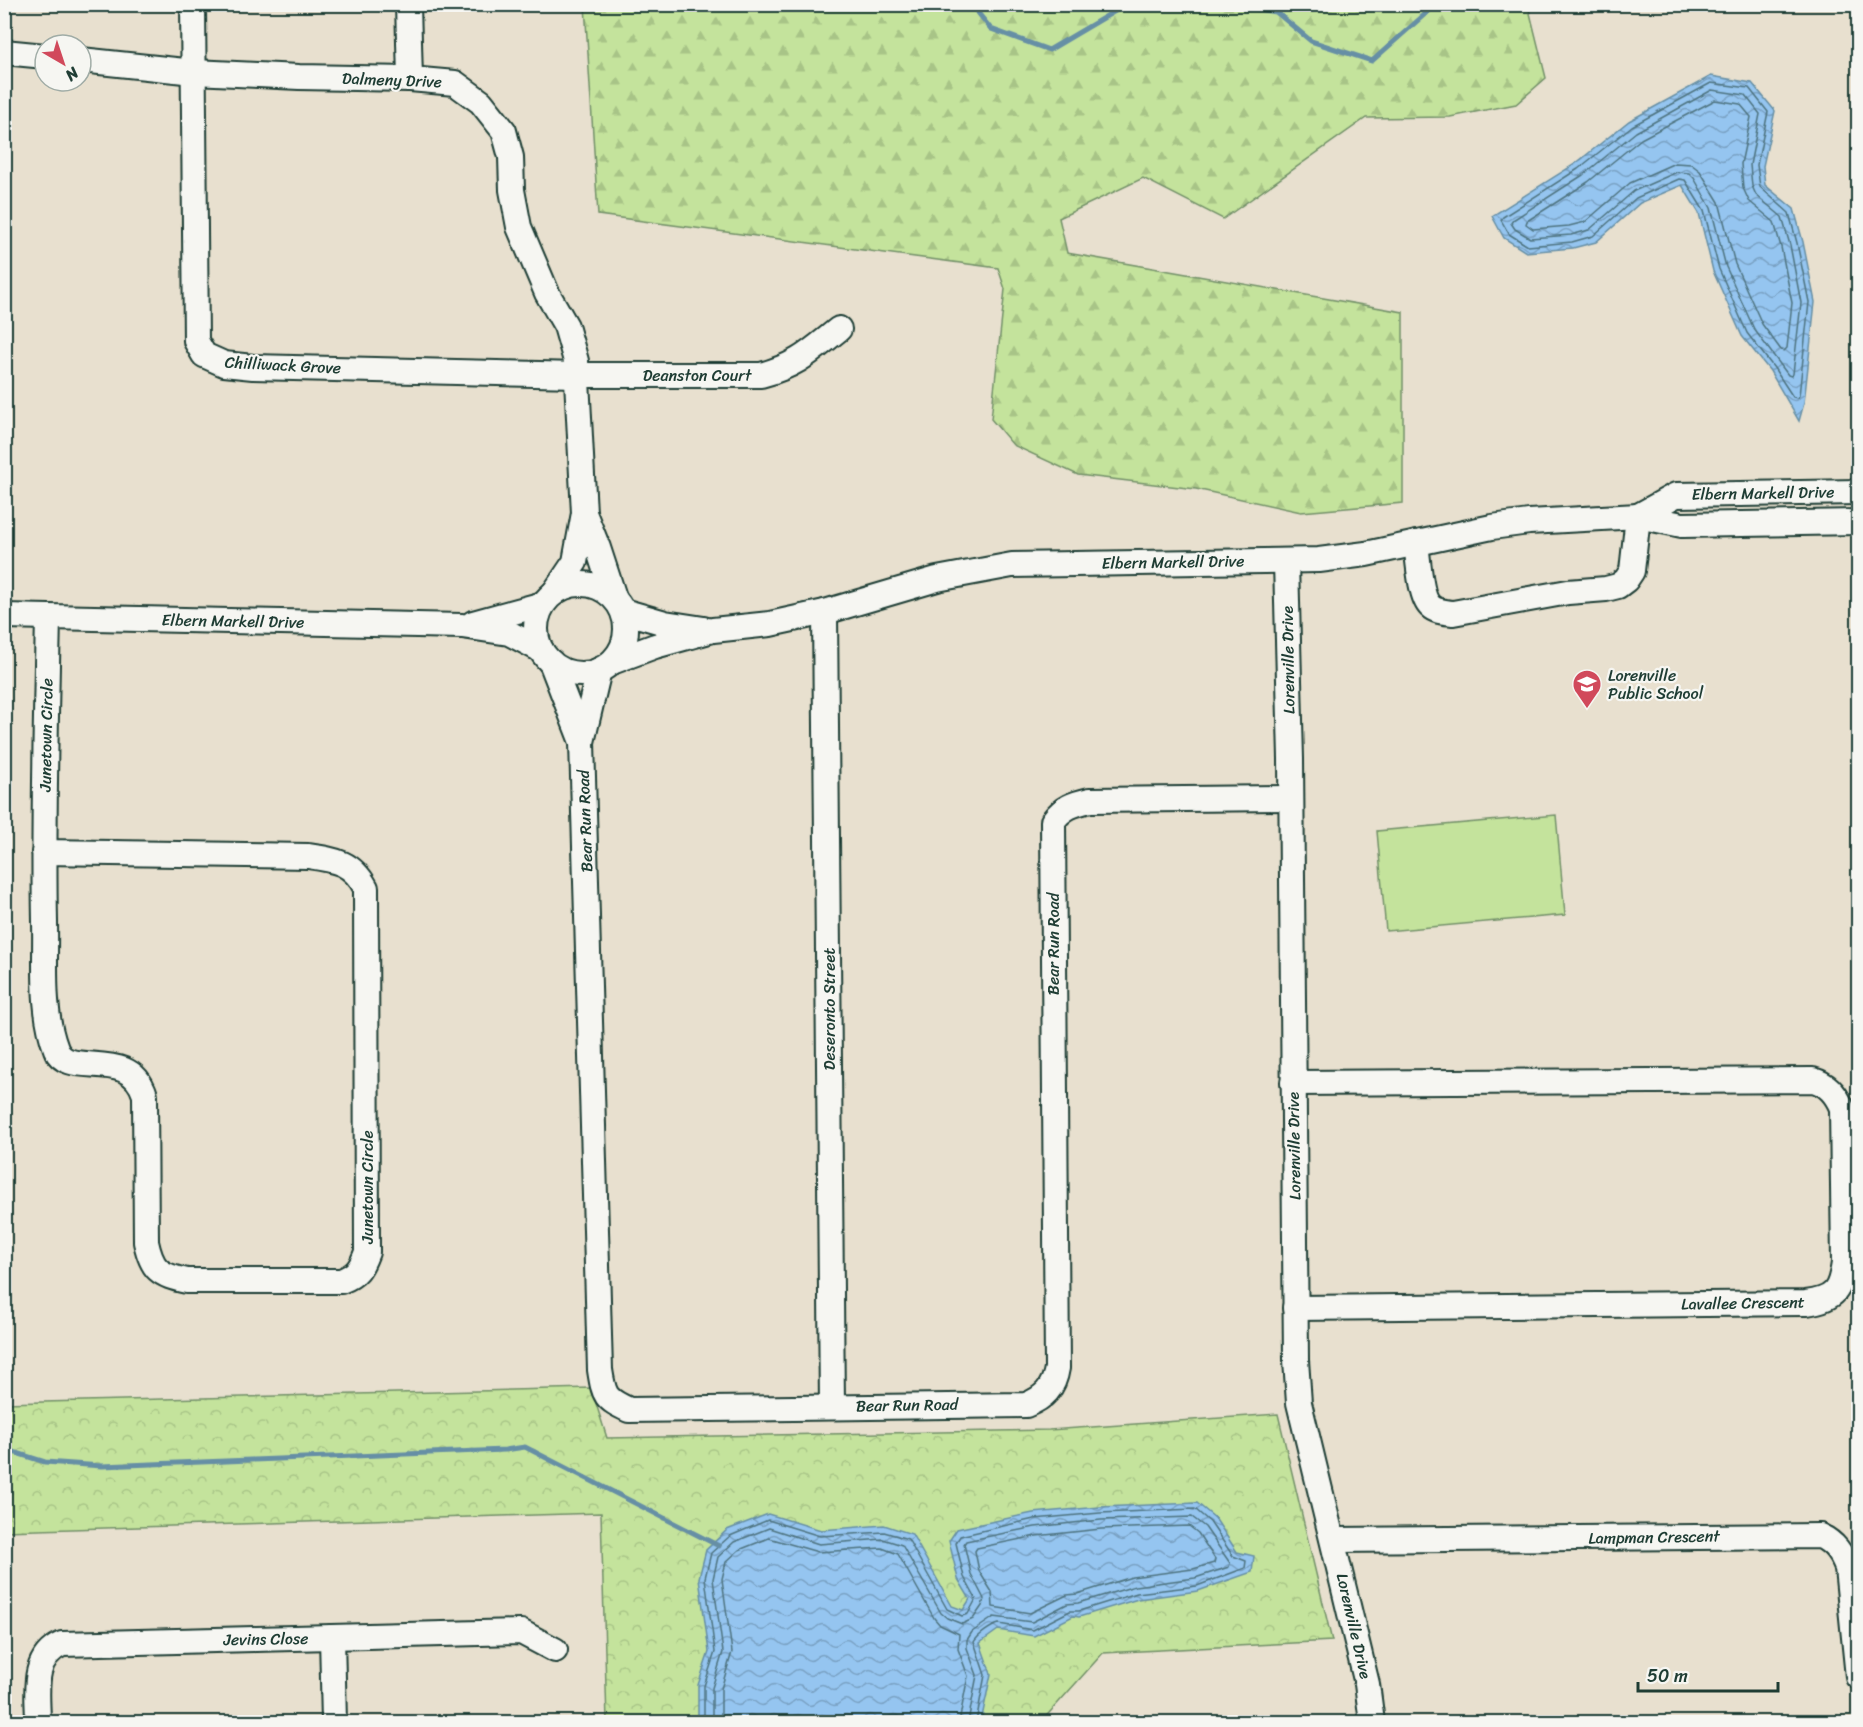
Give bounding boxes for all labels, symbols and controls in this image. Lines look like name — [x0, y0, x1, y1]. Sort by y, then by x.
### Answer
north arrow — [33, 33, 93, 93]
text: N — [58, 59, 86, 90]
street label: Dalmeny Drive — [342, 64, 442, 96]
street label: Chilliwack Grove — [224, 347, 342, 383]
street label: Deanston Court — [643, 361, 752, 390]
street label: Elbern Markell Drive — [1691, 477, 1835, 509]
street label: Elbern Markell Drive — [1101, 546, 1245, 578]
street label: Elbern Markell Drive — [161, 605, 305, 637]
street label: Lorenville Drive — [1273, 605, 1303, 714]
place label: Lorenville Public School — [1608, 661, 1704, 708]
school or university icon: Lorenville Public School — [1571, 668, 1603, 710]
street label: Junetown Circle — [30, 678, 61, 793]
street label: Bear Run Road — [569, 768, 601, 873]
street label: Bear Run Road — [1039, 891, 1068, 995]
street label: Deseronto Street — [815, 948, 844, 1070]
street label: Lorenville Drive — [1279, 1091, 1309, 1200]
street label: Junetown Circle — [353, 1130, 382, 1245]
street label: Lavallee Crescent — [1681, 1287, 1805, 1319]
street label: Bear Run Road — [856, 1390, 960, 1420]
street label: Lampman Crescent — [1588, 1521, 1720, 1553]
street label: Lorenville Drive — [1328, 1570, 1380, 1682]
street label: Jevins Close — [222, 1624, 309, 1654]
scale bar — [1638, 1655, 1778, 1693]
text: 50 m — [1647, 1660, 1688, 1692]

